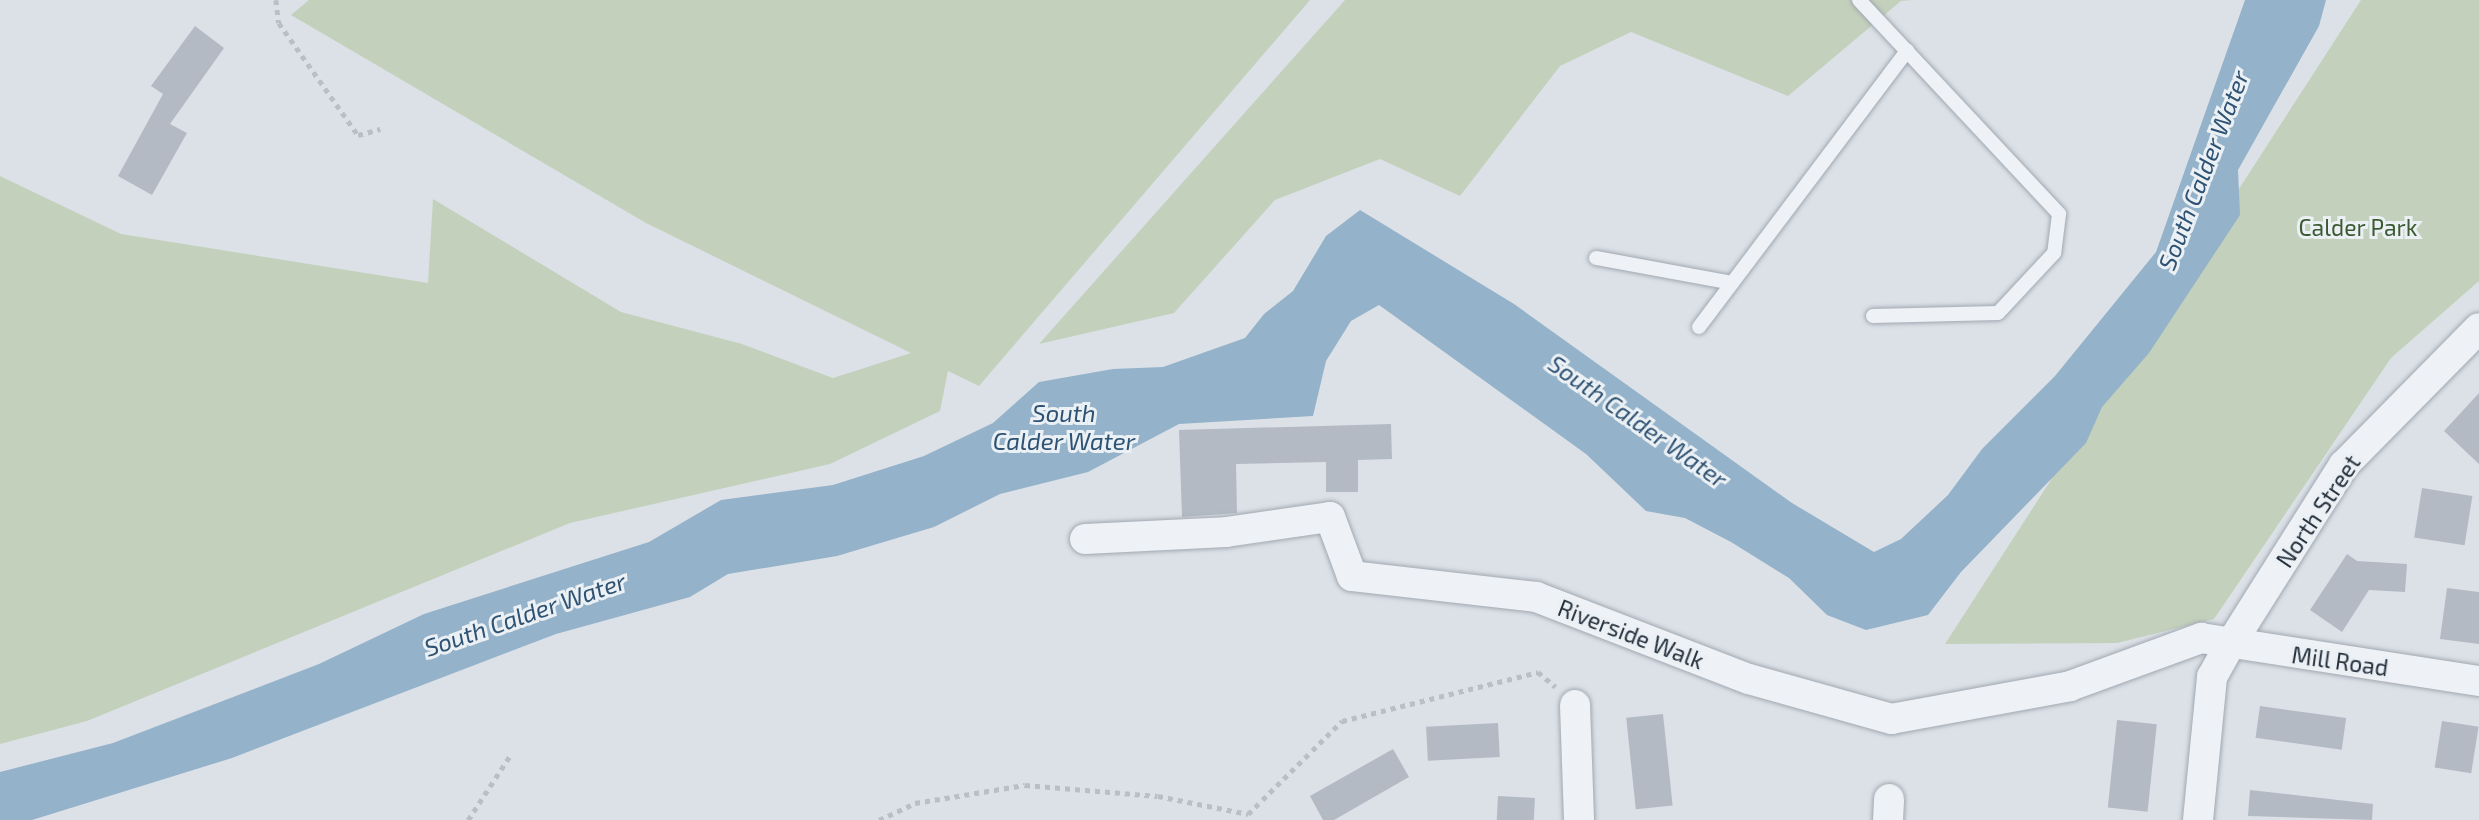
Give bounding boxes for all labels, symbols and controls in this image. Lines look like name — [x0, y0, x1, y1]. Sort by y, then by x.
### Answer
water label: South Calder Water — [2152, 66, 2254, 274]
park label: Calder Park — [2298, 213, 2418, 241]
water label: South Calder Water — [1543, 348, 1733, 494]
water label: South Calder Water — [992, 399, 1136, 455]
street label: North Street — [2270, 450, 2366, 572]
water label: South Calder Water — [420, 566, 630, 662]
street label: Riverside Walk — [1554, 593, 1708, 675]
street label: Mill Road — [2290, 641, 2390, 681]

